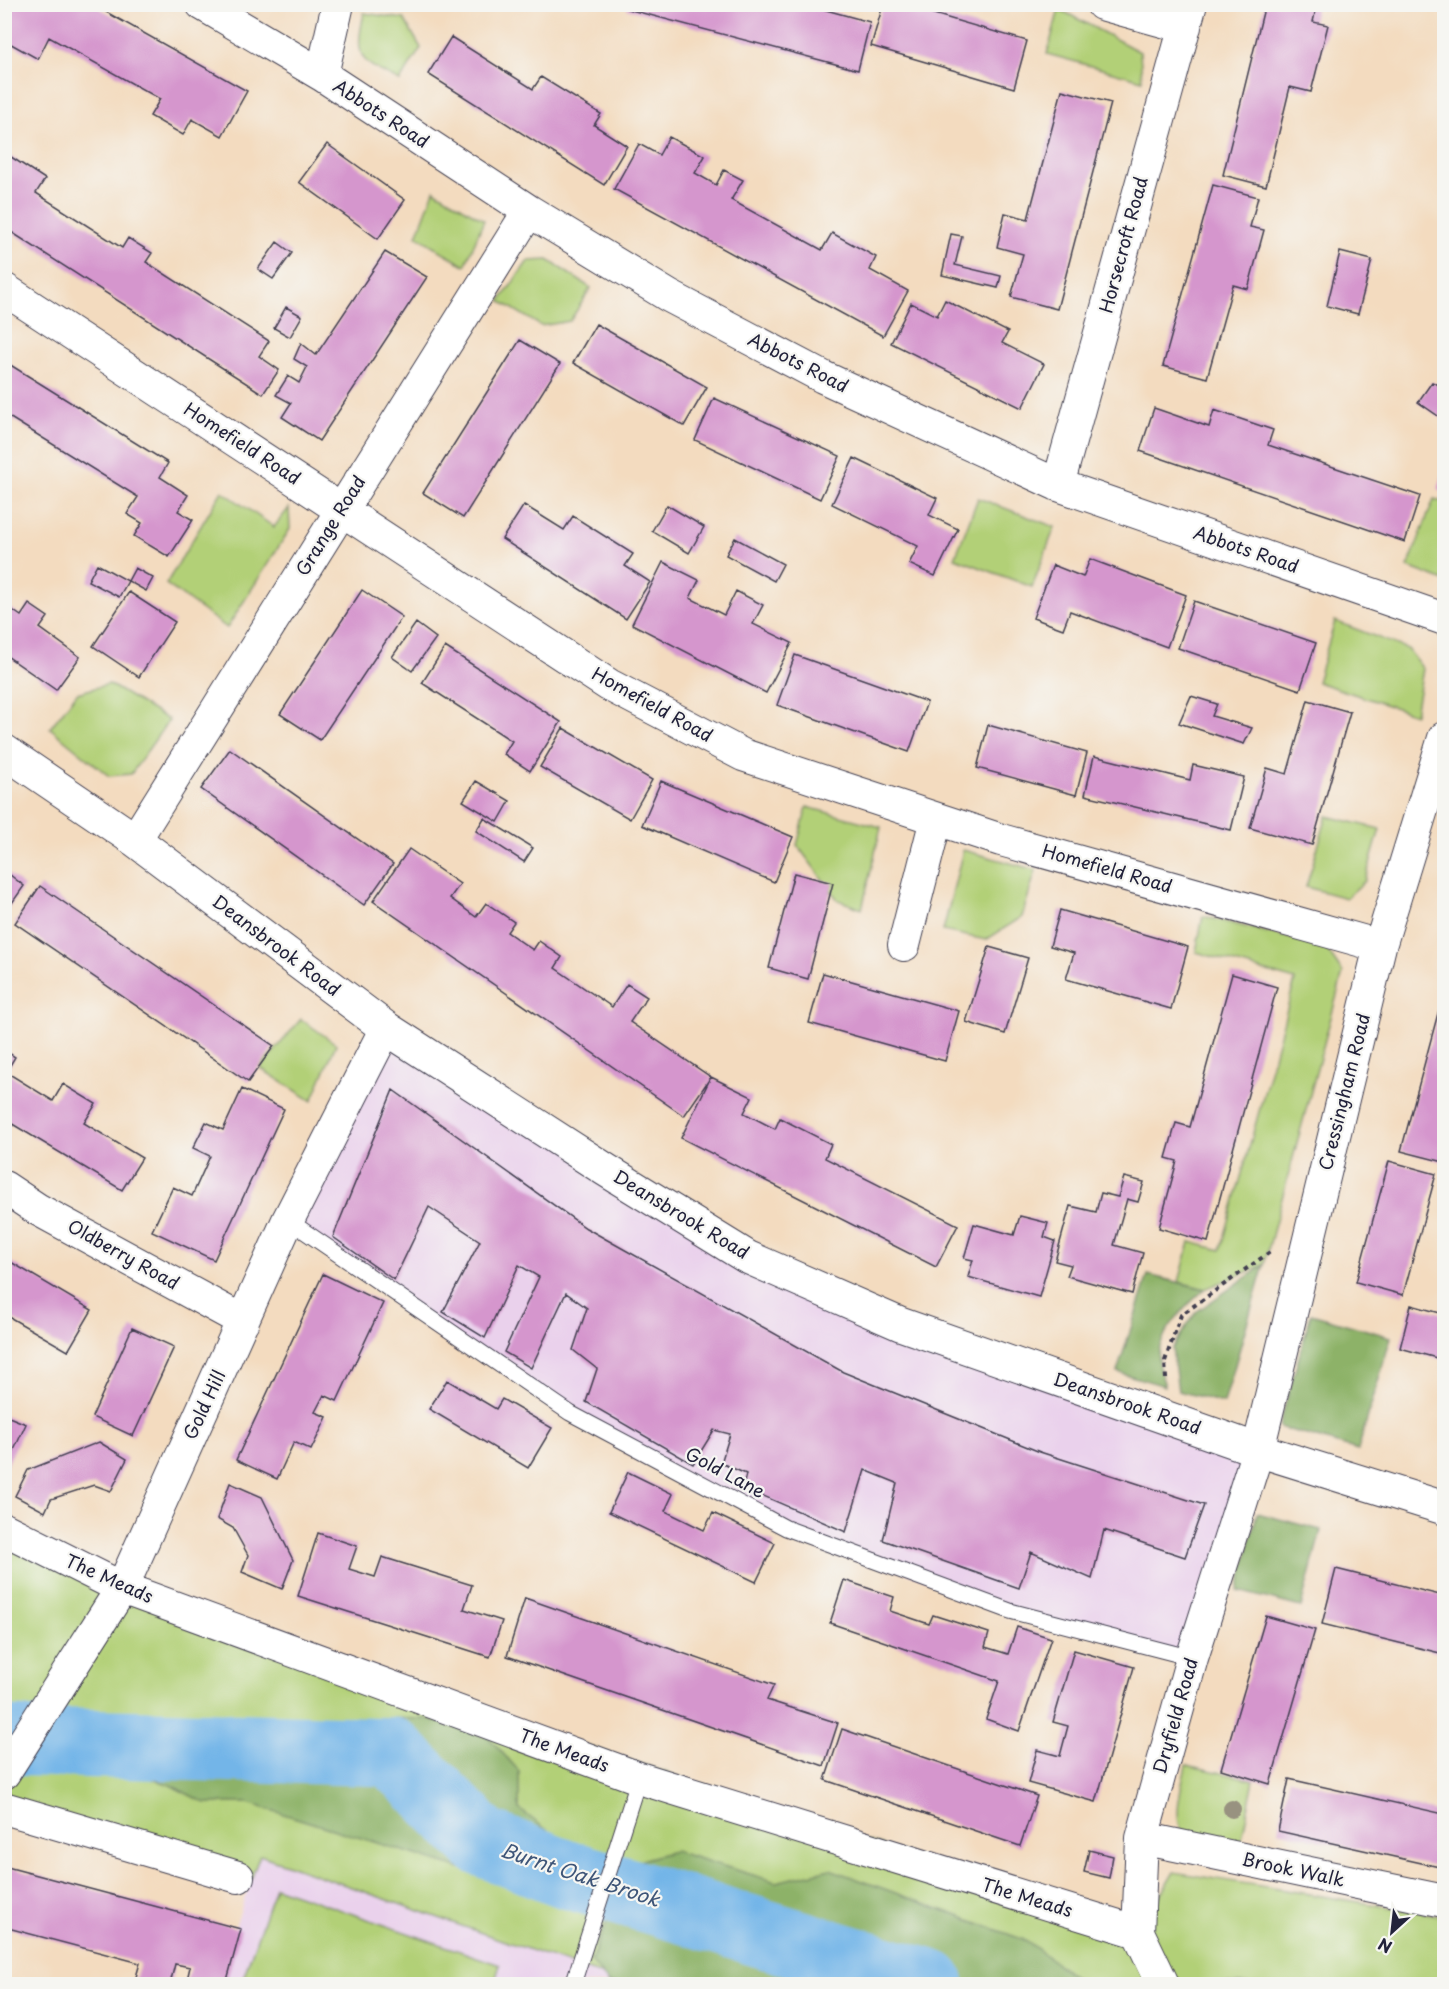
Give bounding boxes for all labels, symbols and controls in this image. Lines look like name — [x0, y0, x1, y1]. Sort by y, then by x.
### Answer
street label: Abbots Road — [329, 72, 435, 154]
street label: Horsecroft Road — [1091, 173, 1154, 316]
street label: Abbots Road — [744, 325, 854, 399]
street label: Homefield Road — [179, 395, 307, 491]
street label: Grange Road — [288, 470, 371, 581]
street label: Abbots Road — [1190, 518, 1303, 579]
street label: Homefield Road — [587, 659, 718, 748]
street label: Homefield Road — [1039, 836, 1176, 899]
street label: Deansbrook Road — [207, 888, 347, 1002]
street label: Cressingham Road — [1311, 1010, 1376, 1173]
street label: Deansbrook Road — [609, 1162, 755, 1265]
street label: Oldberry Road — [63, 1212, 184, 1296]
street label: Gold Hill — [176, 1365, 231, 1443]
street label: Deansbrook Road — [1050, 1365, 1205, 1440]
street label: Gold Lane — [681, 1439, 770, 1504]
street label: The Meads — [61, 1546, 158, 1609]
street label: Dryfield Road — [1145, 1654, 1204, 1777]
street label: The Meads — [516, 1721, 613, 1778]
water label: Burnt Oak Brook — [497, 1834, 665, 1914]
street label: Brook Walk — [1239, 1844, 1347, 1893]
street label: The Meads — [979, 1870, 1076, 1923]
north arrow — [1362, 1902, 1422, 1962]
text: N — [1374, 1933, 1396, 1960]

